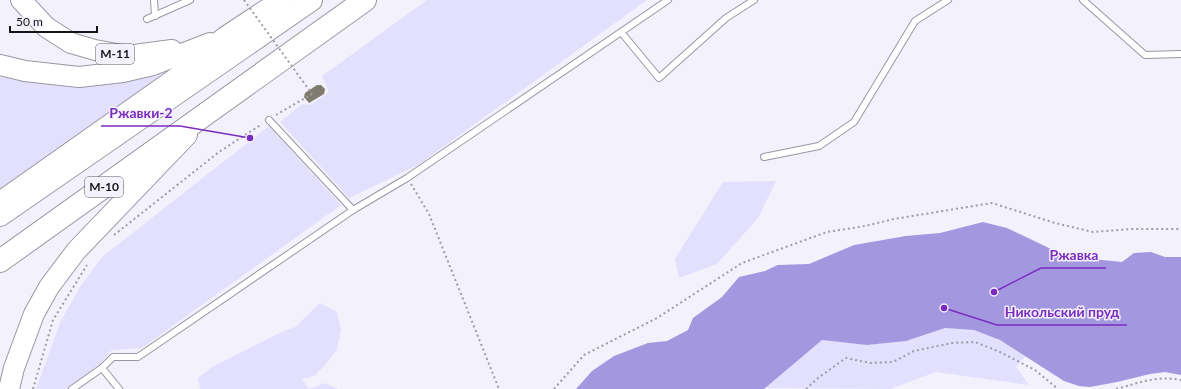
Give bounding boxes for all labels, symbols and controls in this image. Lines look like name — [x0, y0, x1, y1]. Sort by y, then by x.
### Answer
scale bar — [10, 8, 97, 34]
text: 50 m — [16, 14, 43, 29]
road number: М-11 — [96, 44, 134, 64]
callout: Ржавки-2 — [101, 100, 180, 126]
text: Ржавки-2 — [109, 104, 173, 121]
road number: М-10 — [85, 177, 123, 197]
callout: Ржавка — [1041, 242, 1106, 268]
text: Ржавка — [1050, 246, 1098, 263]
callout: Никольский пруд — [997, 299, 1127, 325]
text: Никольский пруд — [1005, 303, 1119, 320]

